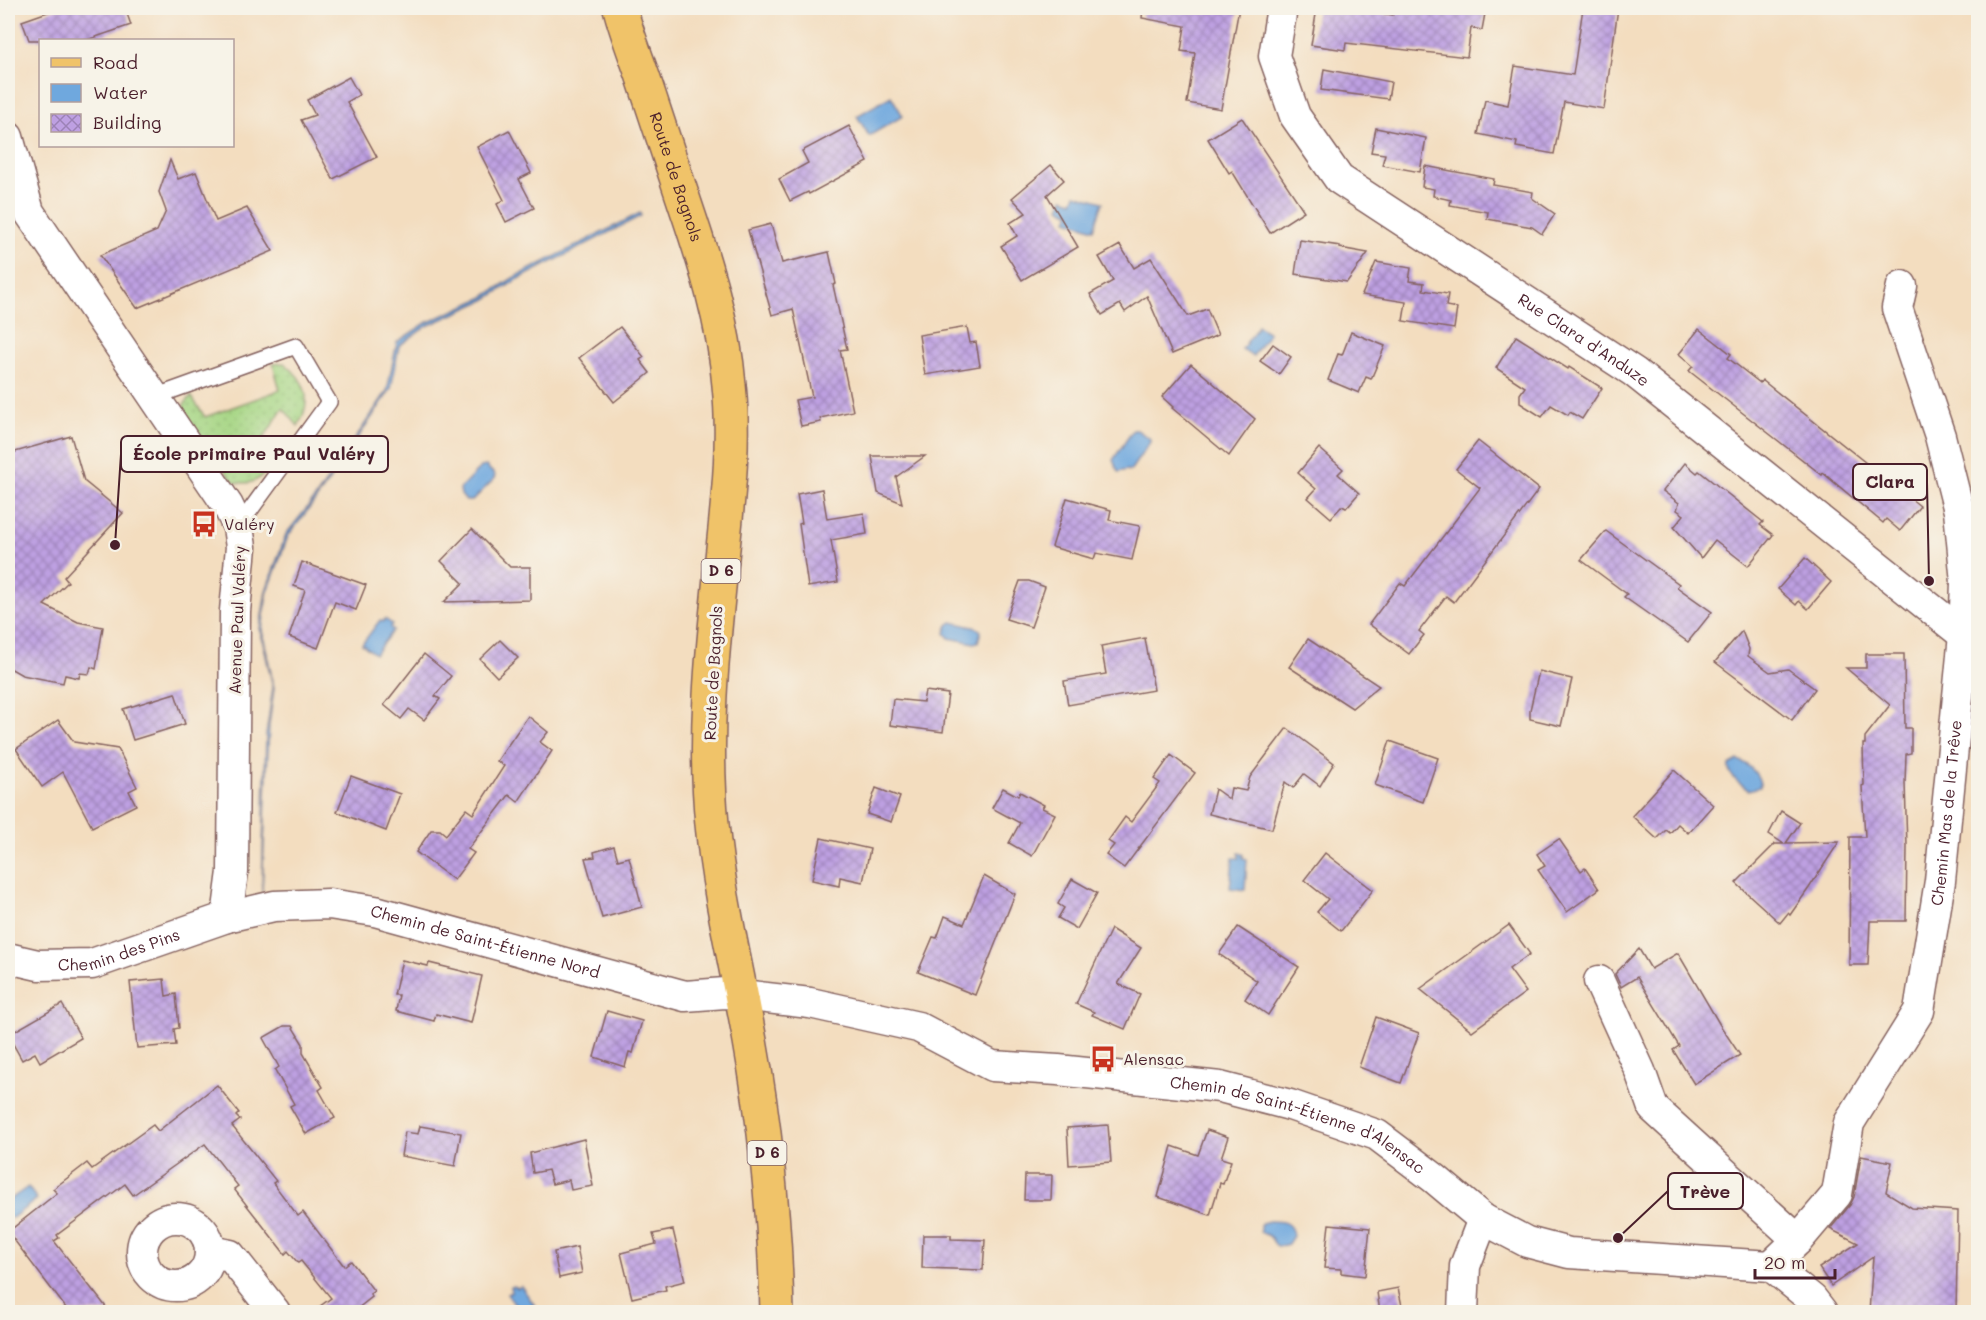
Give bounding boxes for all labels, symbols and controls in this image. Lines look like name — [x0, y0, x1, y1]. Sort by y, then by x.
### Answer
legend — [39, 39, 234, 147]
text: Road — [93, 50, 138, 74]
text: Water — [93, 80, 148, 104]
street label: Route de Bagnols — [645, 109, 708, 244]
text: Building — [93, 110, 161, 134]
street label: Rue Clara d'Anduze — [1514, 288, 1654, 391]
callout: École primaire Paul Valéry — [121, 436, 388, 472]
text: École primaire Paul Valéry — [133, 441, 376, 465]
callout: Clara — [1853, 464, 1927, 500]
text: Clara — [1865, 469, 1915, 493]
bus stop icon: Valéry — [189, 509, 219, 539]
place label: Valéry — [224, 513, 275, 534]
street label: Avenue Paul Valéry — [223, 545, 250, 695]
road number: D 6 — [702, 559, 740, 583]
street label: Route de Bagnols — [698, 605, 727, 741]
street label: Chemin Mas de la Trêve — [1925, 719, 1966, 907]
street label: Chemin de Saint-Étienne Nord — [368, 899, 603, 982]
street label: Chemin des Pins — [58, 923, 183, 975]
bus stop icon: Alensac — [1088, 1044, 1118, 1074]
place label: Alensac — [1123, 1048, 1184, 1069]
street label: Chemin de Saint-Étienne d'Alensac — [1169, 1071, 1430, 1178]
road number: D 6 — [748, 1141, 786, 1165]
callout: Trève — [1668, 1173, 1743, 1209]
text: Trève — [1680, 1179, 1731, 1203]
scale bar — [1755, 1242, 1834, 1280]
text: 20 m — [1764, 1250, 1805, 1274]

